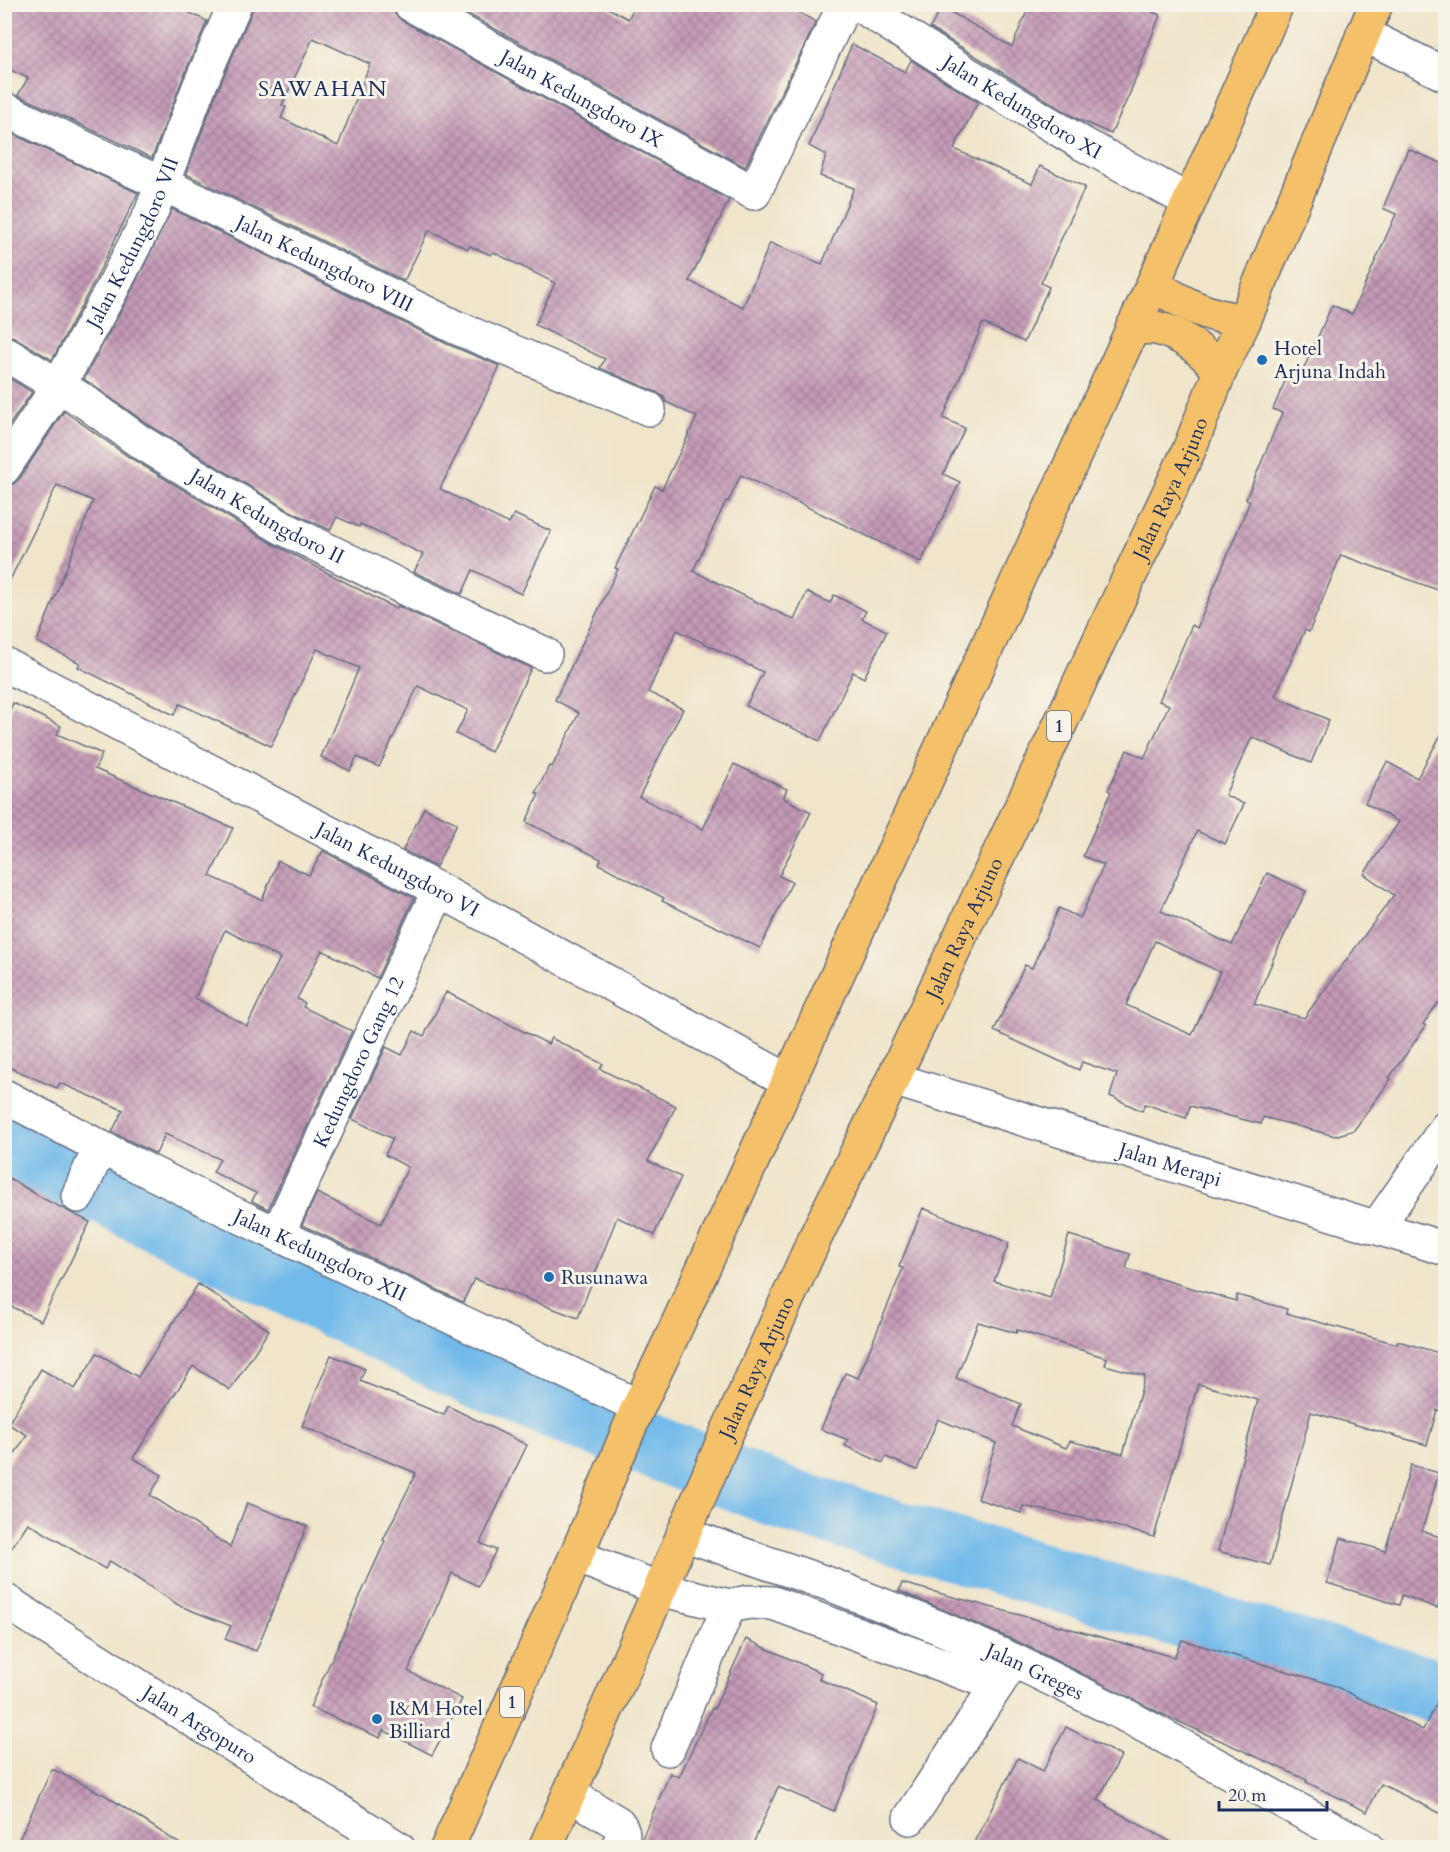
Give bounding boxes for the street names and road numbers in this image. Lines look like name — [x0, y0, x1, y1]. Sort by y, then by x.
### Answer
street label: Jalan Kedungdoro IX — [493, 42, 668, 155]
street label: Jalan Kedungdoro XI — [935, 47, 1107, 166]
street label: Jalan Kedungdoro VII — [78, 153, 185, 336]
street label: Jalan Kedungdoro VIII — [229, 208, 418, 319]
street label: Jalan Raya Arjuno — [1125, 413, 1215, 566]
street label: Jalan Kedungdoro II — [182, 461, 349, 570]
road number: 1 — [1047, 711, 1071, 741]
street label: Jalan Kedungdoro VI — [309, 814, 484, 923]
street label: Jalan Raya Arjuno — [918, 853, 1009, 1006]
street label: Kedungdoro Gang 12 — [307, 972, 411, 1152]
street label: Jalan Merapi — [1113, 1135, 1225, 1193]
street label: Jalan Kedungdoro XII — [227, 1201, 411, 1308]
street label: Jalan Raya Arjuno — [712, 1292, 801, 1446]
street label: Jalan Greges — [979, 1636, 1088, 1707]
street label: Jalan Argopuro — [135, 1678, 262, 1771]
road number: 1 — [500, 1687, 524, 1717]

